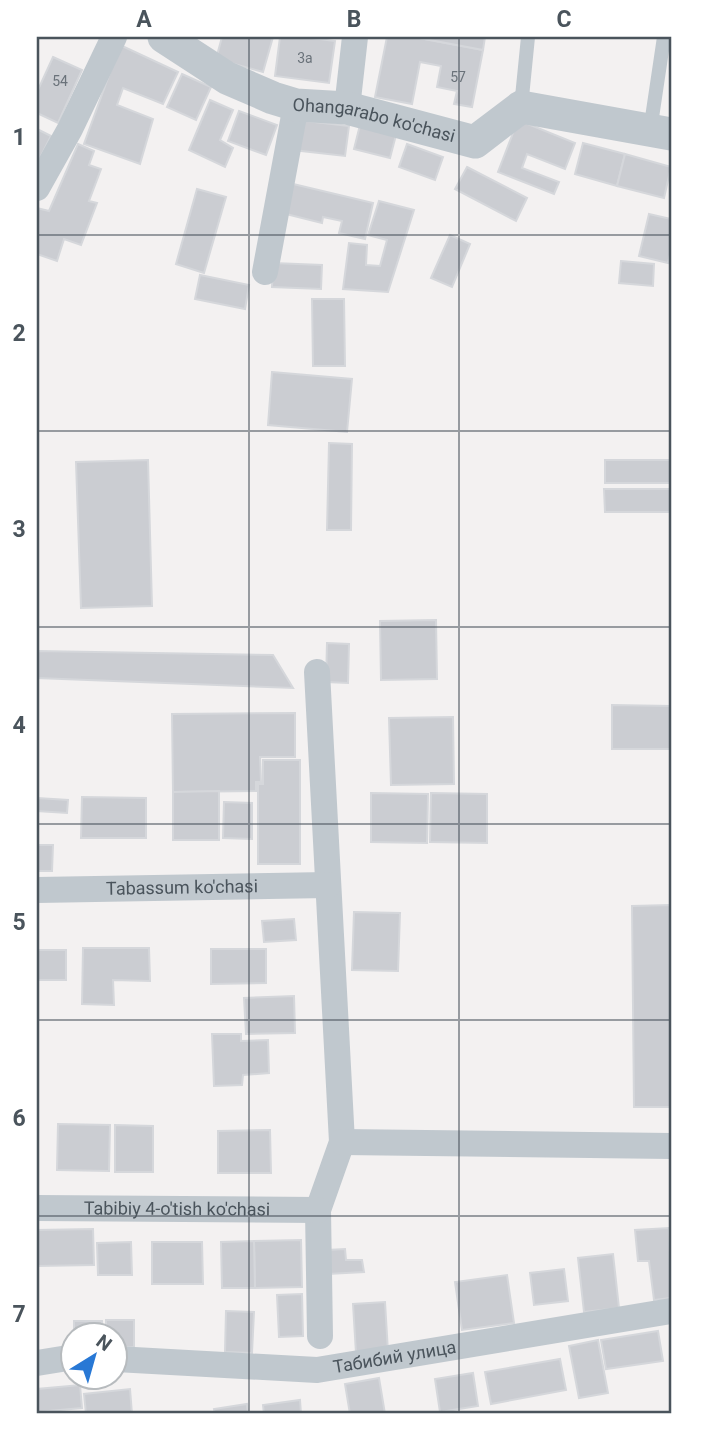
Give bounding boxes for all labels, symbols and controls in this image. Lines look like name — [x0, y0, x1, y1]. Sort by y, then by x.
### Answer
text: A — [136, 6, 152, 33]
text: B — [347, 6, 361, 33]
text: C — [556, 6, 572, 33]
house number: 3a — [297, 50, 313, 66]
house number: 57 — [450, 69, 466, 85]
house number: 54 — [52, 73, 68, 89]
street label: Ohangarabo ko'chasi — [292, 94, 458, 146]
text: 1 — [12, 124, 26, 151]
text: 2 — [12, 320, 26, 347]
text: 3 — [12, 516, 26, 543]
text: 4 — [12, 712, 26, 739]
street label: Tabassum ko'chasi — [106, 875, 258, 899]
text: 5 — [12, 909, 26, 936]
text: 6 — [12, 1105, 26, 1132]
street label: Tabibiy 4-o'tish ko'chasi — [84, 1197, 270, 1220]
text: 7 — [12, 1301, 26, 1328]
north arrow — [60, 1322, 130, 1392]
text: N — [92, 1330, 116, 1356]
street label: Табибий улица — [332, 1336, 458, 1377]

